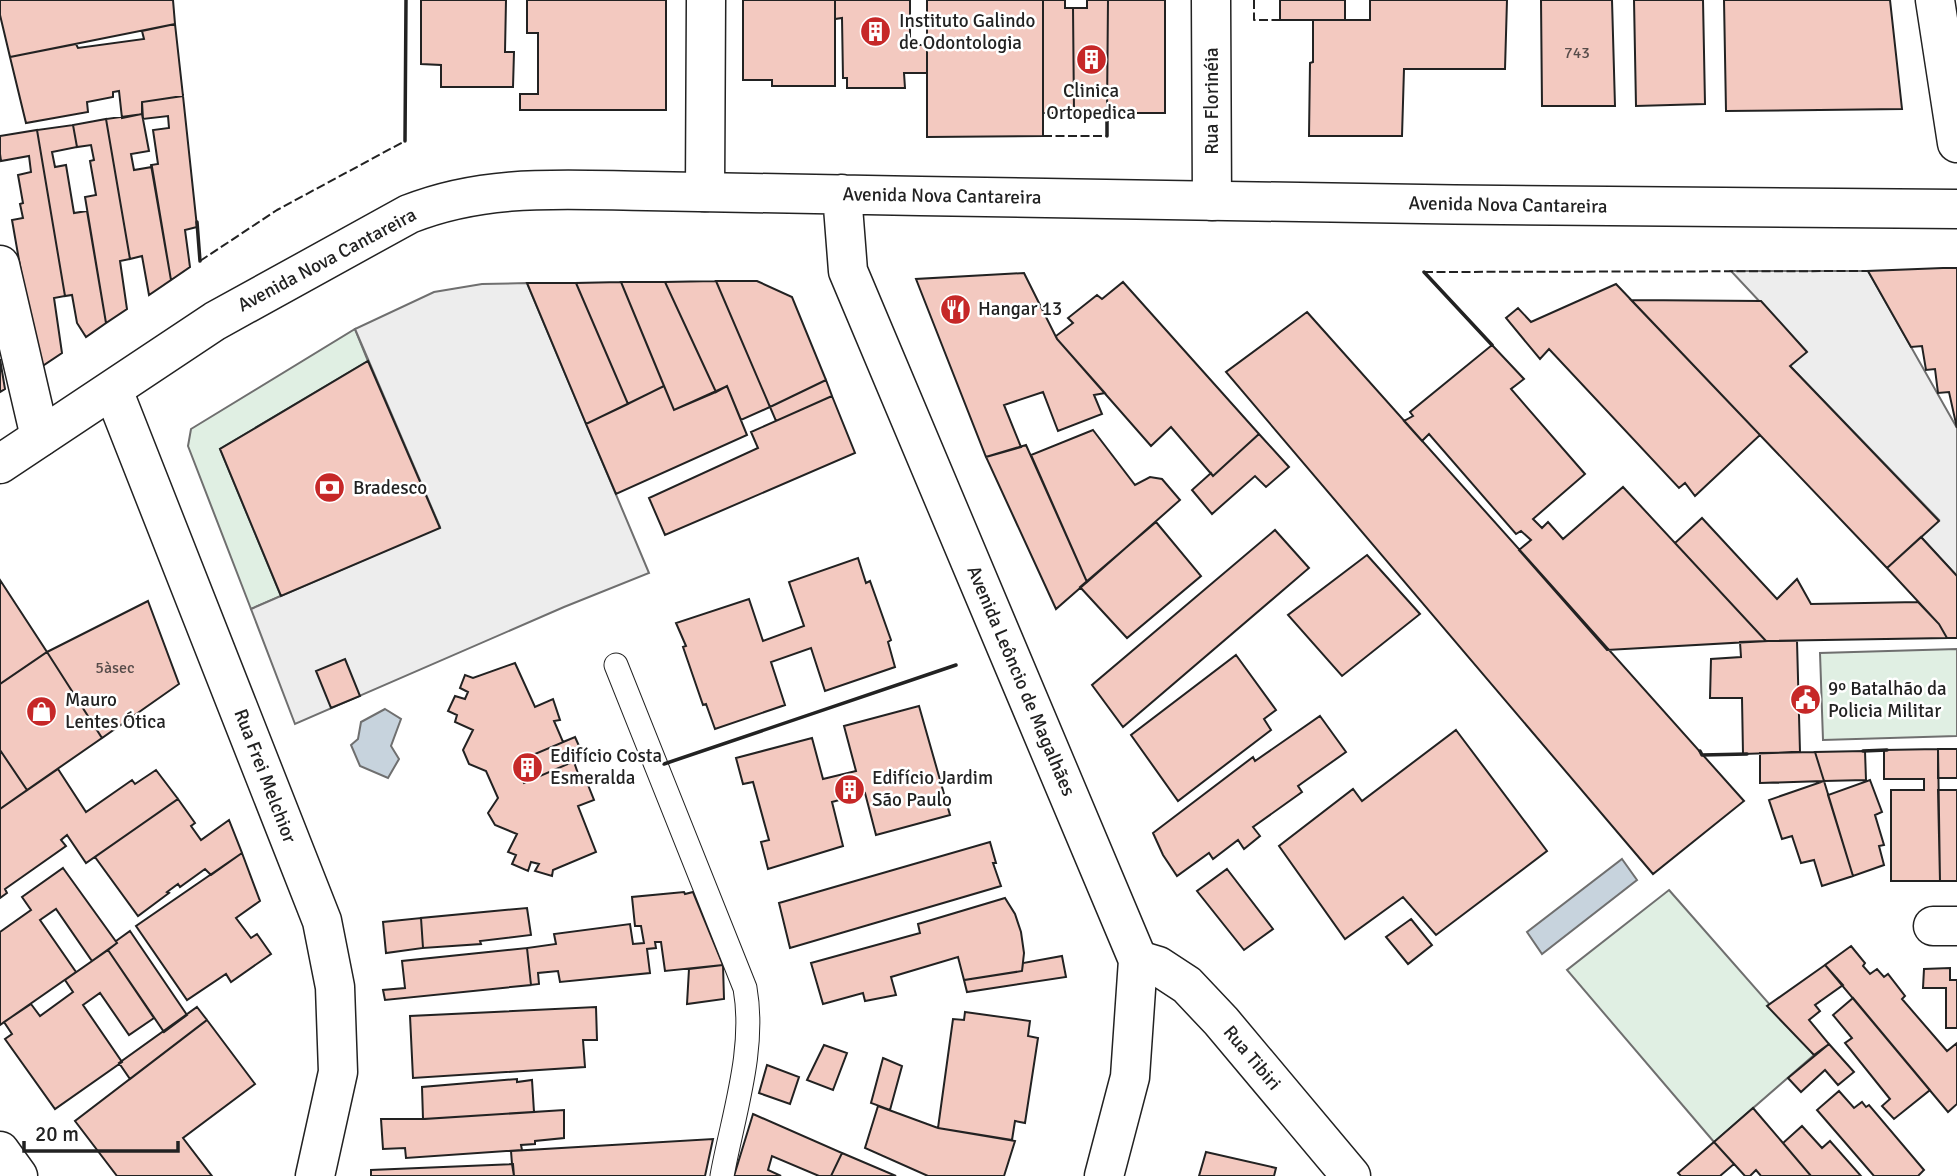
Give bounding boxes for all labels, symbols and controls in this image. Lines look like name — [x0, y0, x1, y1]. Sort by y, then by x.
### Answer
place label: Instituto Galindo de Odontologia — [899, 9, 1036, 55]
building icon: Instituto Galindo de Odontologia — [859, 15, 893, 49]
building icon: Clinica Ortopedica — [1074, 43, 1108, 77]
house number: 743 — [1564, 43, 1590, 63]
street label: Rua Florinéia — [1200, 47, 1224, 155]
place label: Clinica Ortopedica — [1046, 79, 1136, 125]
street label: Avenida Nova Cantareira — [842, 182, 1042, 210]
street label: Avenida Nova Cantareira — [1408, 191, 1608, 219]
street label: Avenida Nova Cantareira — [233, 203, 421, 317]
restaurant icon: Hangar 13 — [938, 292, 972, 326]
place label: Hangar 13 — [978, 297, 1062, 321]
bank icon: Bradesco — [313, 471, 347, 505]
place label: Bradesco — [353, 476, 427, 500]
street label: Avenida Leôncio de Magalhães — [962, 562, 1080, 800]
house number: 5àsec — [95, 658, 135, 678]
place label: 9º Batalhão da Policia Militar — [1828, 677, 1947, 723]
public building icon: 9º Batalhão da Policia Militar — [1788, 683, 1822, 717]
place label: Mauro Lentes Ótica — [65, 688, 166, 734]
shop icon: Mauro Lentes Ótica — [25, 694, 59, 728]
street label: Rua Frei Melchior — [228, 706, 302, 846]
place label: Edifício Costa Esmeralda — [550, 744, 662, 790]
building icon: Edifício Costa Esmeralda — [510, 750, 544, 784]
place label: Edifício Jardim São Paulo — [872, 766, 993, 812]
building icon: Edifício Jardim São Paulo — [832, 772, 866, 806]
street label: Rua Tibiri — [1218, 1021, 1286, 1095]
scale bar — [24, 1110, 178, 1154]
text: 20 m — [35, 1121, 79, 1147]

